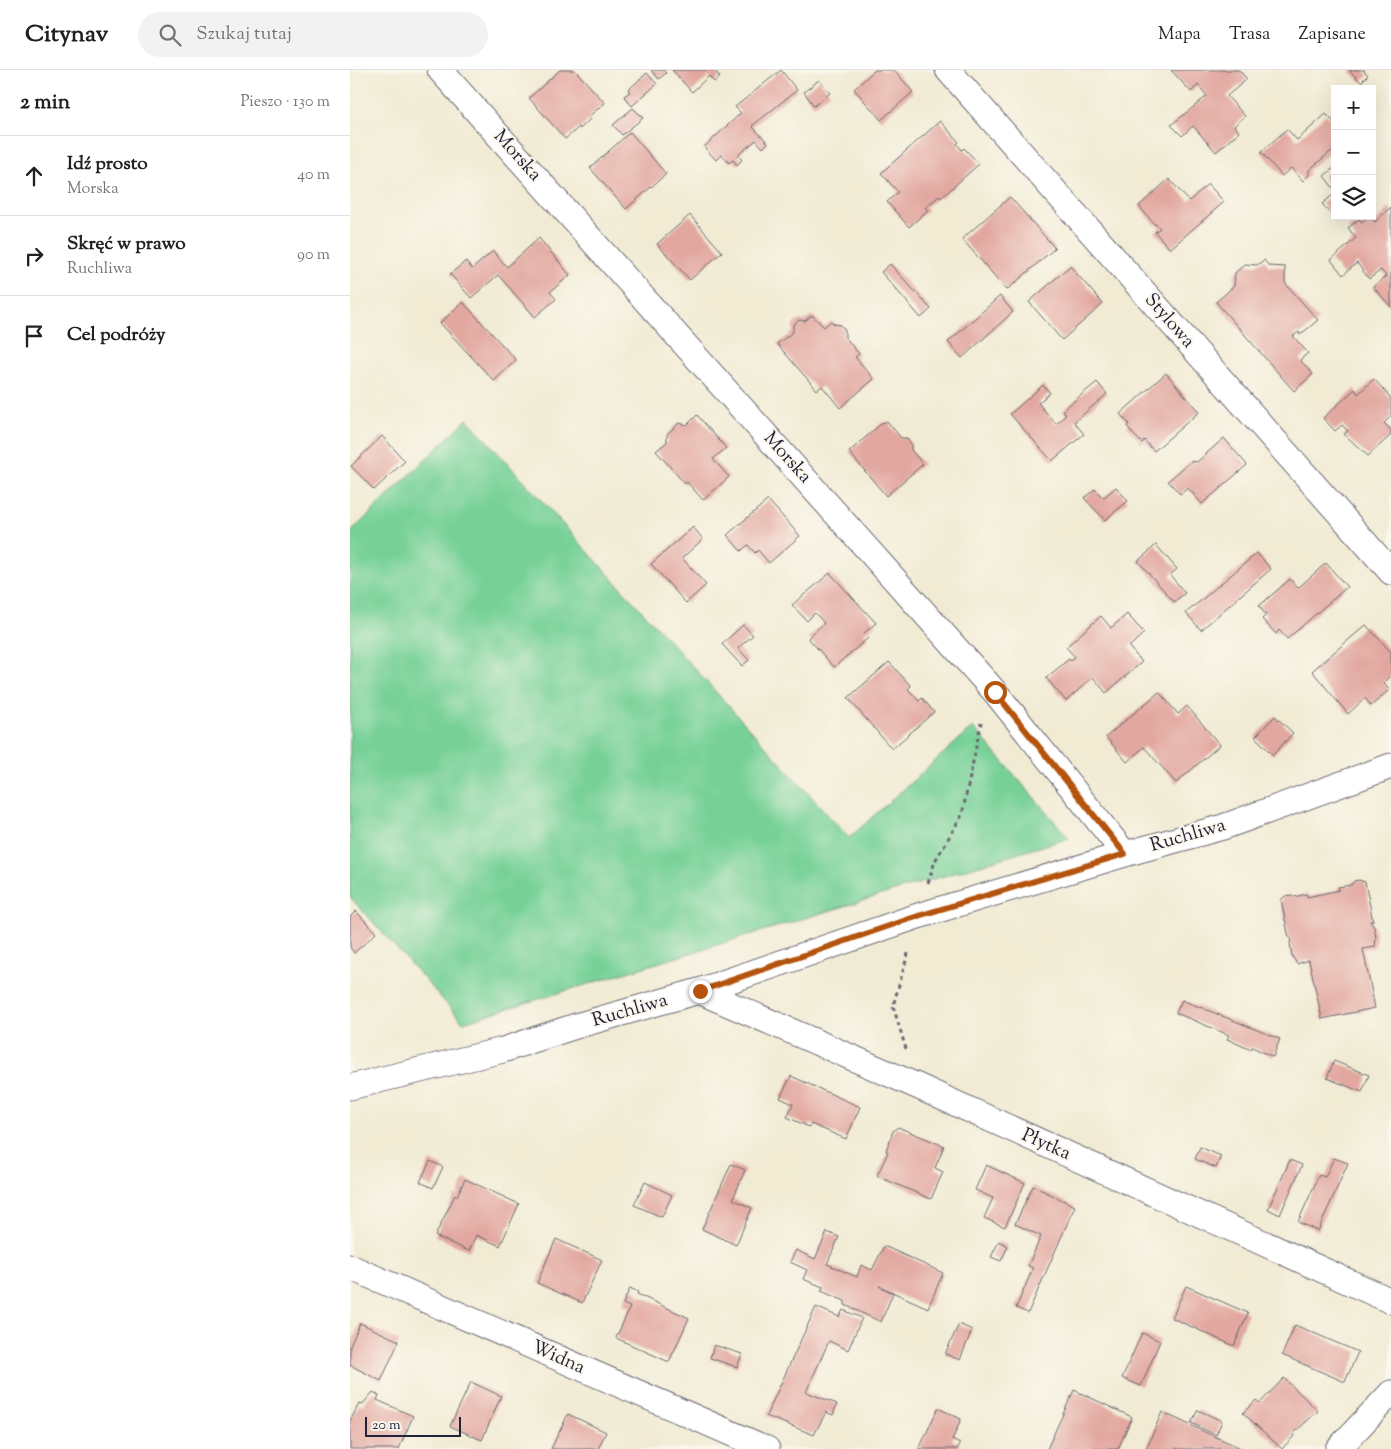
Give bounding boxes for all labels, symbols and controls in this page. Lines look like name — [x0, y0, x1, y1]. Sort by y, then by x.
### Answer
search box — [138, 12, 488, 57]
text: Citynav — [25, 18, 108, 52]
icon: search — [156, 21, 184, 49]
text: Szukaj tutaj — [196, 21, 292, 48]
text: Mapa — [1158, 22, 1201, 48]
text: Trasa — [1229, 22, 1270, 48]
text: Zapisane — [1298, 22, 1366, 48]
map controls — [1331, 85, 1376, 220]
button: + — [1331, 85, 1376, 130]
text: 2 min — [20, 88, 70, 118]
text: Pieszo · 130 m — [240, 91, 330, 114]
street label: Morska — [486, 124, 548, 188]
button: − — [1331, 130, 1376, 175]
text: Idź prosto — [67, 151, 148, 178]
icon: ahead — [20, 162, 48, 190]
text: 40 m — [297, 164, 330, 187]
button: layers — [1331, 175, 1376, 220]
text: Morska — [67, 178, 119, 201]
text: Skręć w prawo — [67, 231, 186, 258]
icon: right — [20, 242, 48, 270]
text: 90 m — [297, 244, 330, 267]
text: Ruchliwa — [67, 258, 132, 281]
street label: Stylowa — [1137, 288, 1201, 355]
icon: arrive — [20, 322, 48, 350]
text: Cel podróży — [67, 322, 166, 349]
street label: Morska — [756, 426, 818, 490]
route start — [984, 681, 1007, 704]
street label: Ruchliwa — [1147, 812, 1229, 860]
route end — [689, 980, 712, 1003]
street label: Ruchliwa — [589, 987, 671, 1035]
street label: Płytka — [1017, 1122, 1075, 1168]
street label: Widna — [527, 1334, 589, 1382]
scale bar — [365, 1414, 461, 1437]
text: 20 m — [372, 1416, 401, 1436]

